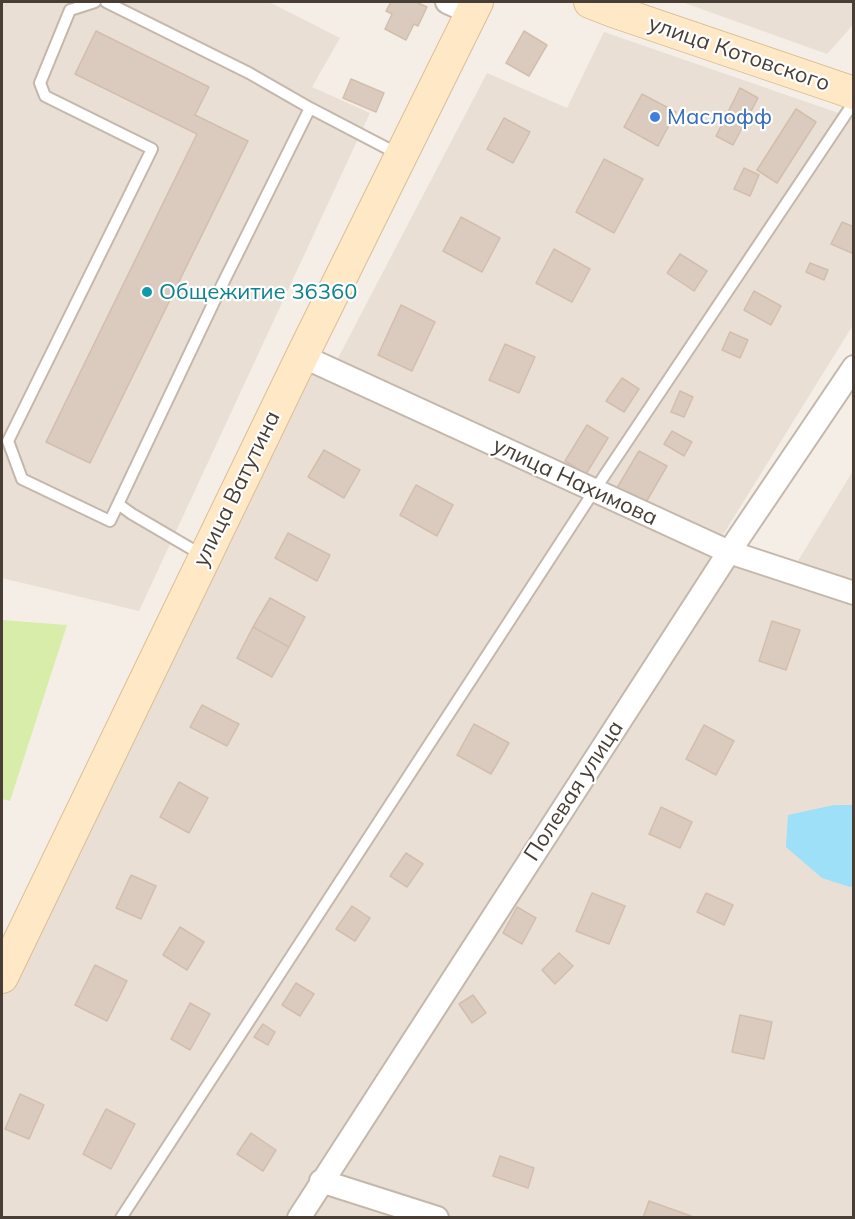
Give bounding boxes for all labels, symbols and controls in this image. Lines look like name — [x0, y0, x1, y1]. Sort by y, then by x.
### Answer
street label: улица Котовского — [645, 11, 833, 97]
place label: Маслофф — [667, 104, 772, 130]
marker: Маслофф — [648, 110, 662, 124]
place label: Общежитие 36360 — [159, 279, 357, 305]
marker: Общежитие 36360 — [140, 285, 154, 299]
street label: улица Ватутина — [188, 407, 286, 571]
street label: улица Нахимова — [489, 432, 661, 532]
street label: Полевая улица — [519, 716, 629, 866]

